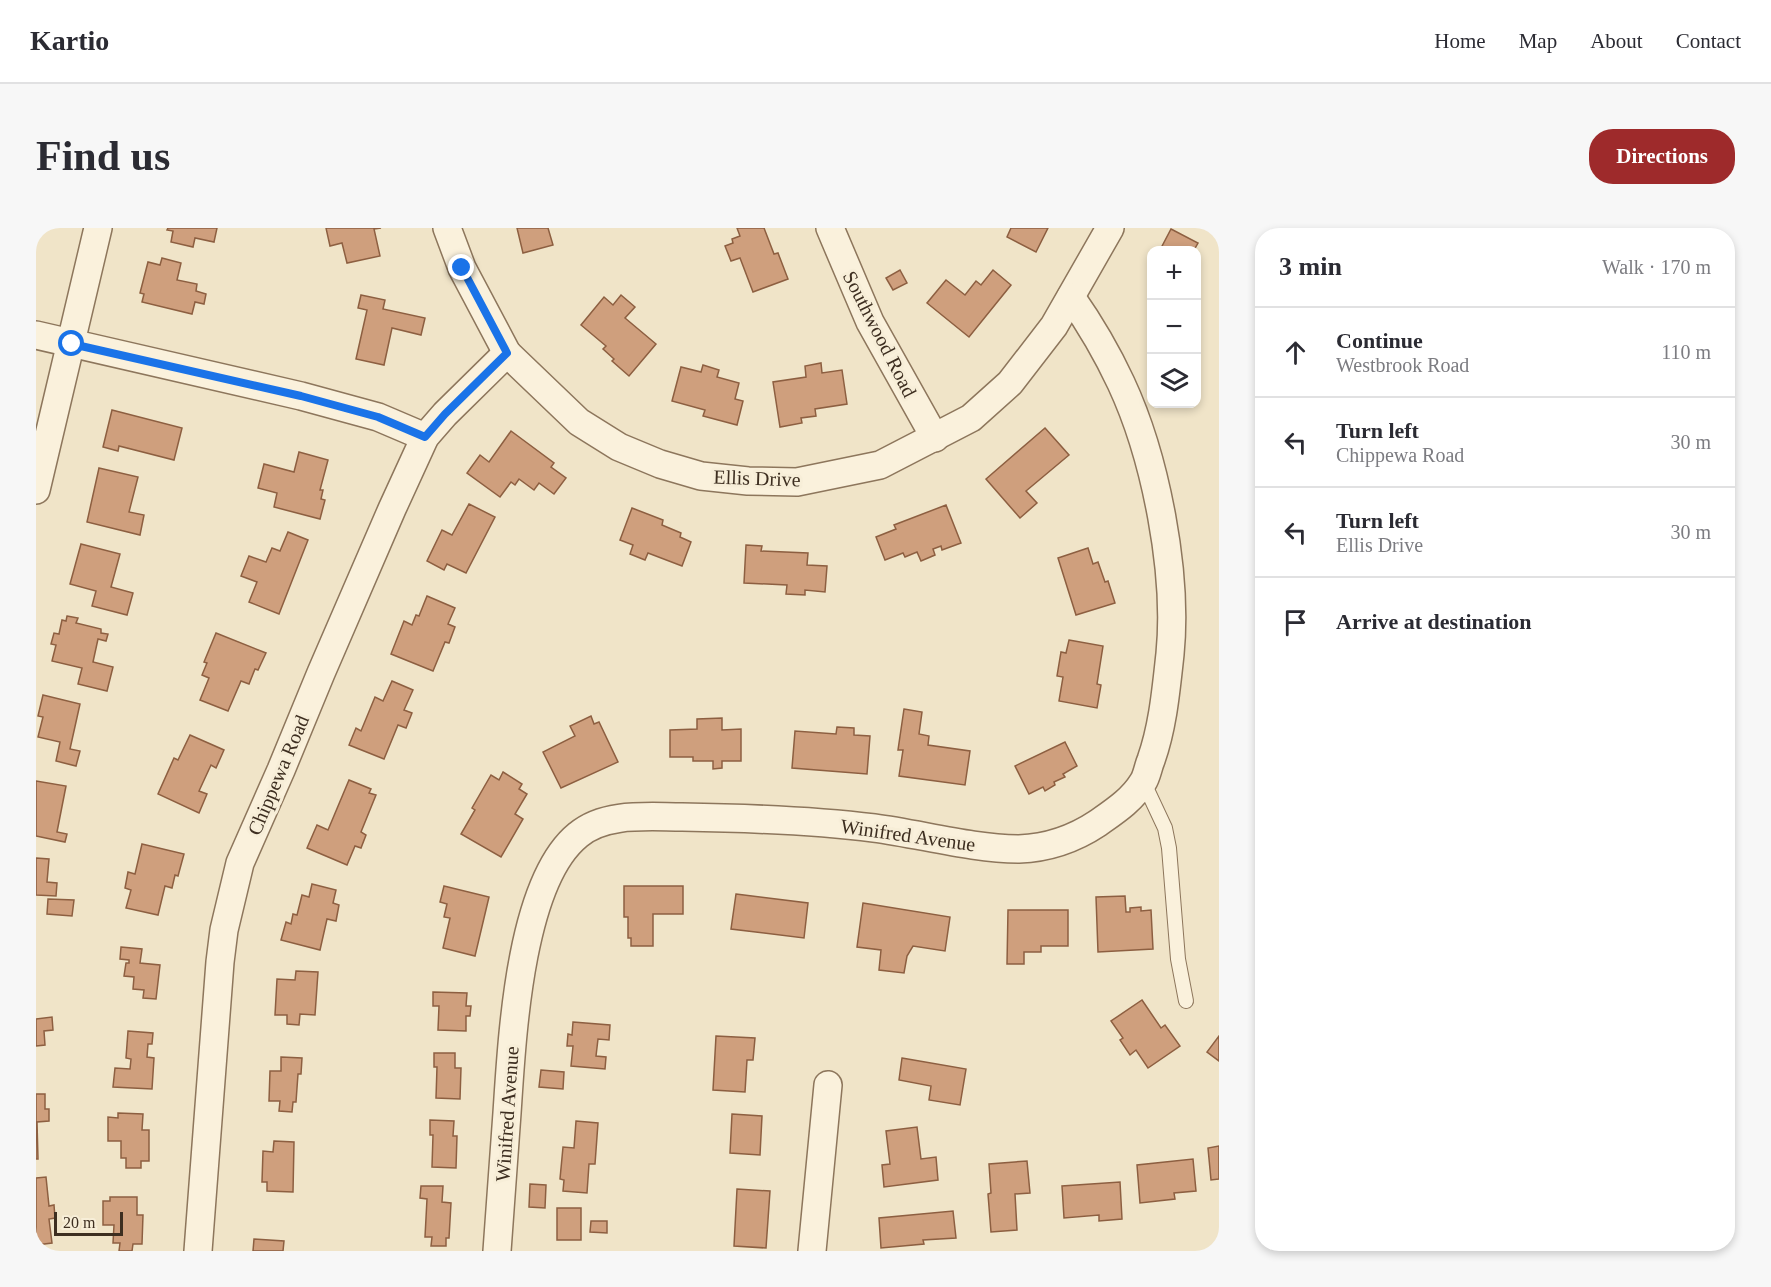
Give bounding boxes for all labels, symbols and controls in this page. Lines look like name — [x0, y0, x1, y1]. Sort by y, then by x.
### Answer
text: Kartio — [30, 25, 109, 56]
text: Home — [1434, 29, 1486, 53]
text: Map — [1519, 29, 1557, 53]
text: About — [1590, 29, 1643, 53]
text: Contact — [1676, 29, 1741, 53]
button: Directions — [1589, 129, 1735, 184]
text: Find us — [36, 133, 170, 179]
map controls — [1147, 246, 1201, 408]
button: + — [1147, 246, 1201, 300]
text: 3 min — [1279, 252, 1342, 281]
route end — [448, 254, 474, 280]
text: Walk · 170 m — [1602, 256, 1711, 278]
street label: Southwood Road — [839, 267, 921, 401]
button: − — [1147, 300, 1201, 354]
text: Continue — [1336, 328, 1423, 353]
route start — [58, 330, 84, 356]
icon: ahead — [1279, 336, 1312, 369]
text: 110 m — [1661, 341, 1711, 363]
button: layers — [1147, 354, 1201, 408]
text: Westbrook Road — [1336, 354, 1469, 376]
text: Turn left — [1336, 418, 1419, 443]
icon: left — [1279, 426, 1312, 459]
text: 30 m — [1670, 431, 1711, 453]
text: Chippewa Road — [1336, 444, 1464, 466]
street label: Ellis Drive — [713, 465, 801, 491]
text: Turn left — [1336, 508, 1419, 533]
icon: left — [1279, 516, 1312, 549]
text: 30 m — [1670, 521, 1711, 543]
text: Ellis Drive — [1336, 534, 1423, 556]
icon: arrive — [1279, 606, 1312, 639]
text: Arrive at destination — [1336, 609, 1532, 634]
street label: Chippewa Road — [243, 712, 314, 839]
street label: Winifred Avenue — [839, 815, 977, 855]
street label: Winifred Avenue — [491, 1045, 523, 1183]
scale bar — [54, 1209, 123, 1236]
text: 20 m — [63, 1214, 95, 1231]

